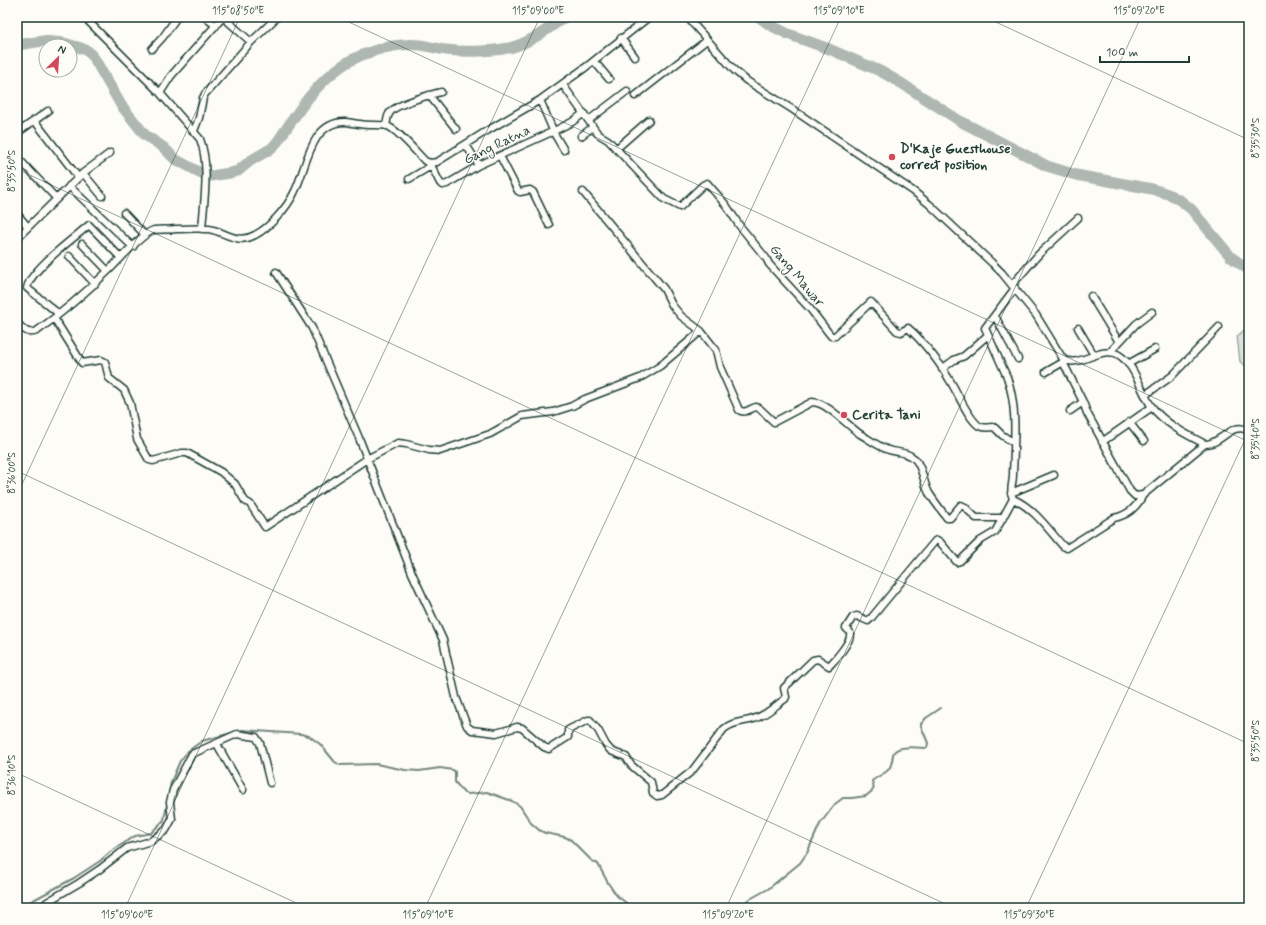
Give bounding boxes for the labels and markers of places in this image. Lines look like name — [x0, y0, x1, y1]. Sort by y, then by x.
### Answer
place label: D'Kaje Guesthouse correct position — [900, 140, 1011, 174]
marker: D'Kaje Guesthouse correct position — [887, 152, 897, 162]
place label: Cerita Tani — [852, 406, 921, 424]
marker: Cerita Tani — [839, 410, 849, 420]

